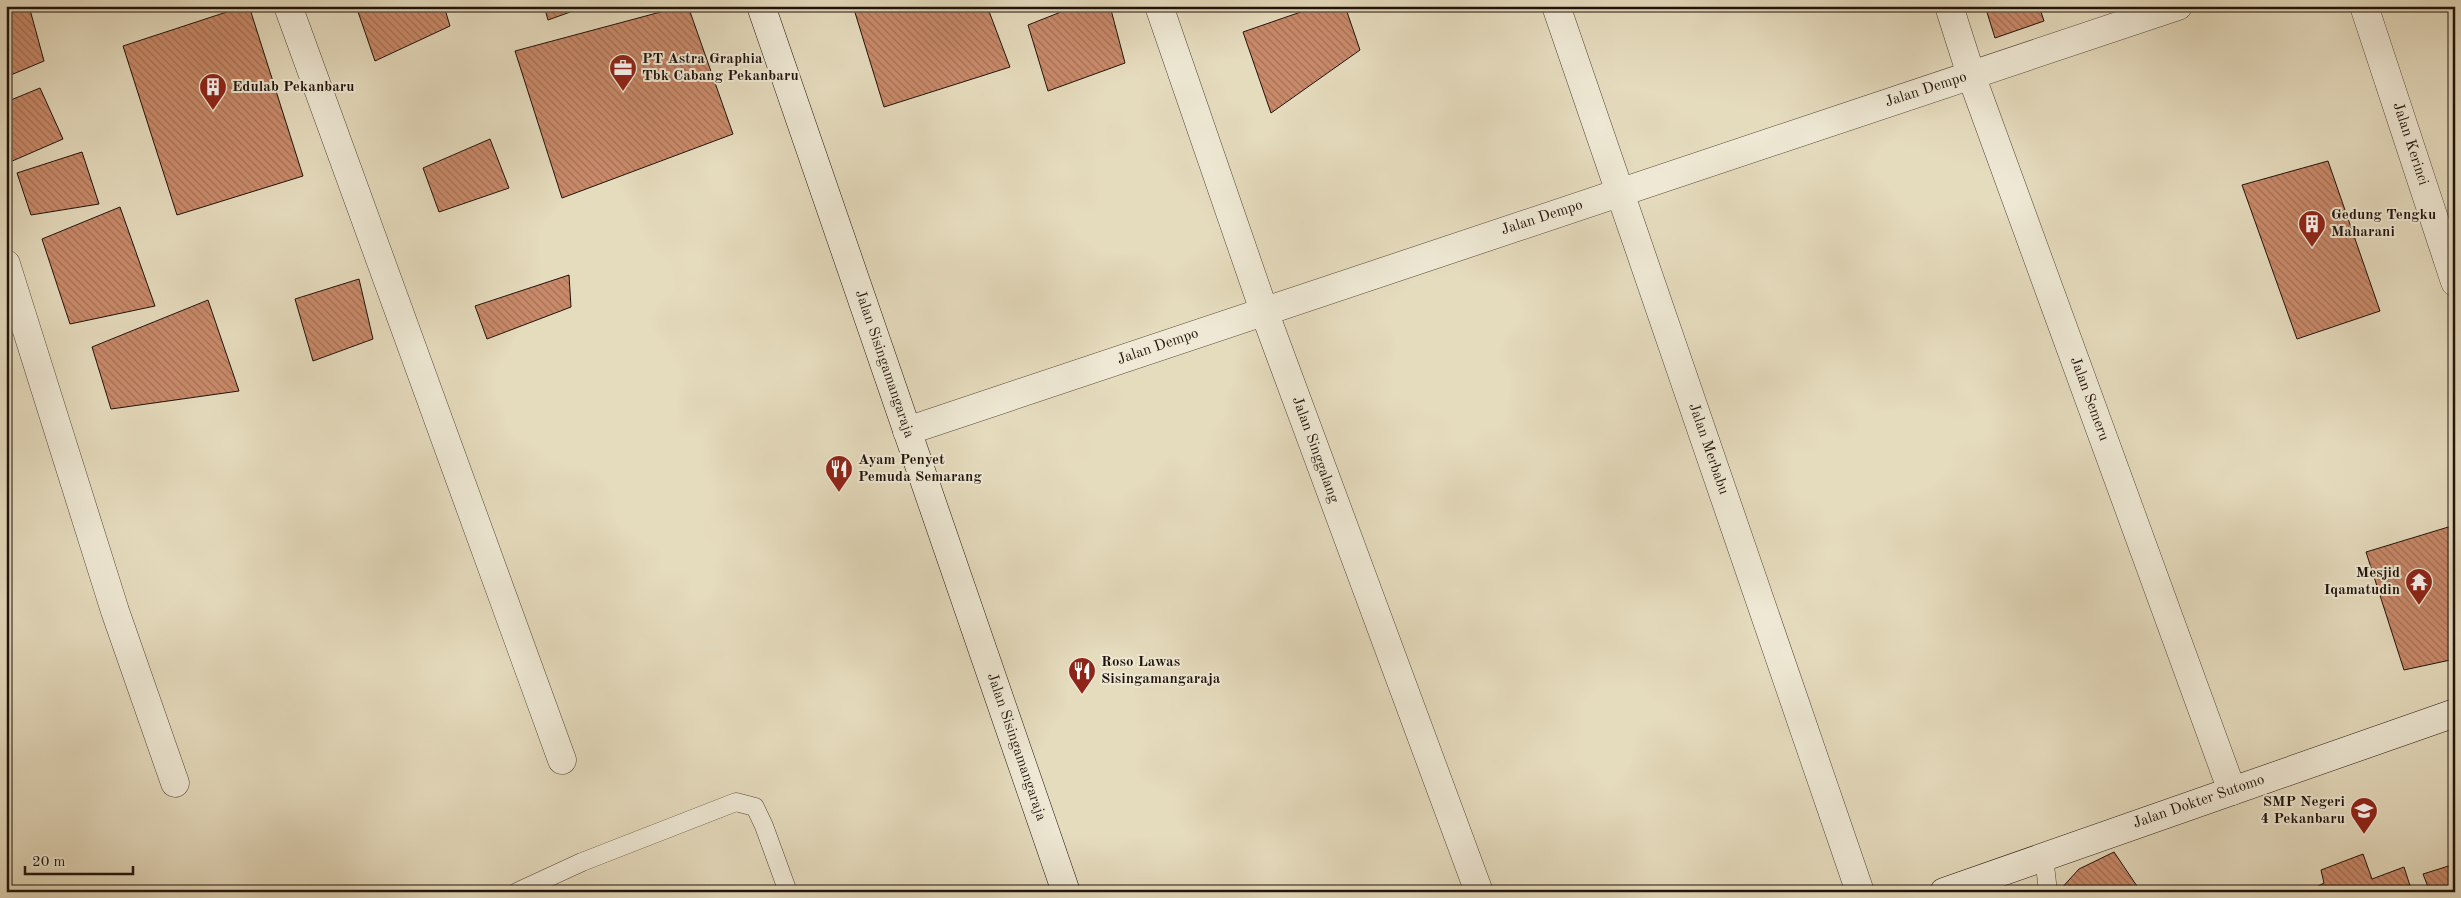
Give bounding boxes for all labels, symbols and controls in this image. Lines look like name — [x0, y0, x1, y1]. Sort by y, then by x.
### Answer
place label: PT Astra Graphia Tbk Cabang Pekanbaru — [642, 52, 799, 84]
office icon: PT Astra Graphia Tbk Cabang Pekanbaru — [608, 53, 638, 92]
street label: Jalan Dempo — [1883, 70, 1969, 110]
building icon: Edulab Pekanbaru — [198, 72, 228, 111]
place label: Edulab Pekanbaru — [232, 80, 355, 95]
street label: Jalan Kerinci — [2390, 101, 2430, 187]
street label: Jalan Dempo — [1499, 198, 1585, 238]
place label: Gedung Tengku Maharani — [2331, 208, 2436, 240]
building icon: Gedung Tengku Maharani — [2297, 209, 2327, 248]
street label: Jalan Sisingamangaraja — [852, 288, 917, 441]
street label: Jalan Dempo — [1115, 326, 1201, 368]
street label: Jalan Semeru — [2067, 355, 2111, 443]
street label: Jalan Singgalang — [1289, 395, 1341, 505]
street label: Jalan Merbabu — [1685, 401, 1731, 497]
place label: Ayam Penyet Pemuda Semarang — [858, 453, 982, 485]
restaurant icon: Ayam Penyet Pemuda Semarang — [824, 454, 854, 493]
place label: Mesjid Iqamatudin — [2324, 566, 2400, 598]
temple icon: Mesjid Iqamatudin — [2404, 567, 2434, 606]
place label: Roso Lawas Sisingamangaraja — [1101, 655, 1221, 687]
restaurant icon: Roso Lawas Sisingamangaraja — [1067, 656, 1097, 695]
street label: Jalan Sisingamangaraja — [984, 671, 1049, 824]
street label: Jalan Dokter Sutomo — [2131, 772, 2267, 832]
place label: SMP Negeri 4 Pekanbaru — [2261, 795, 2345, 827]
school or university icon: SMP Negeri 4 Pekanbaru — [2349, 796, 2379, 835]
scale bar — [25, 843, 132, 875]
text: 20 m — [32, 855, 66, 870]

